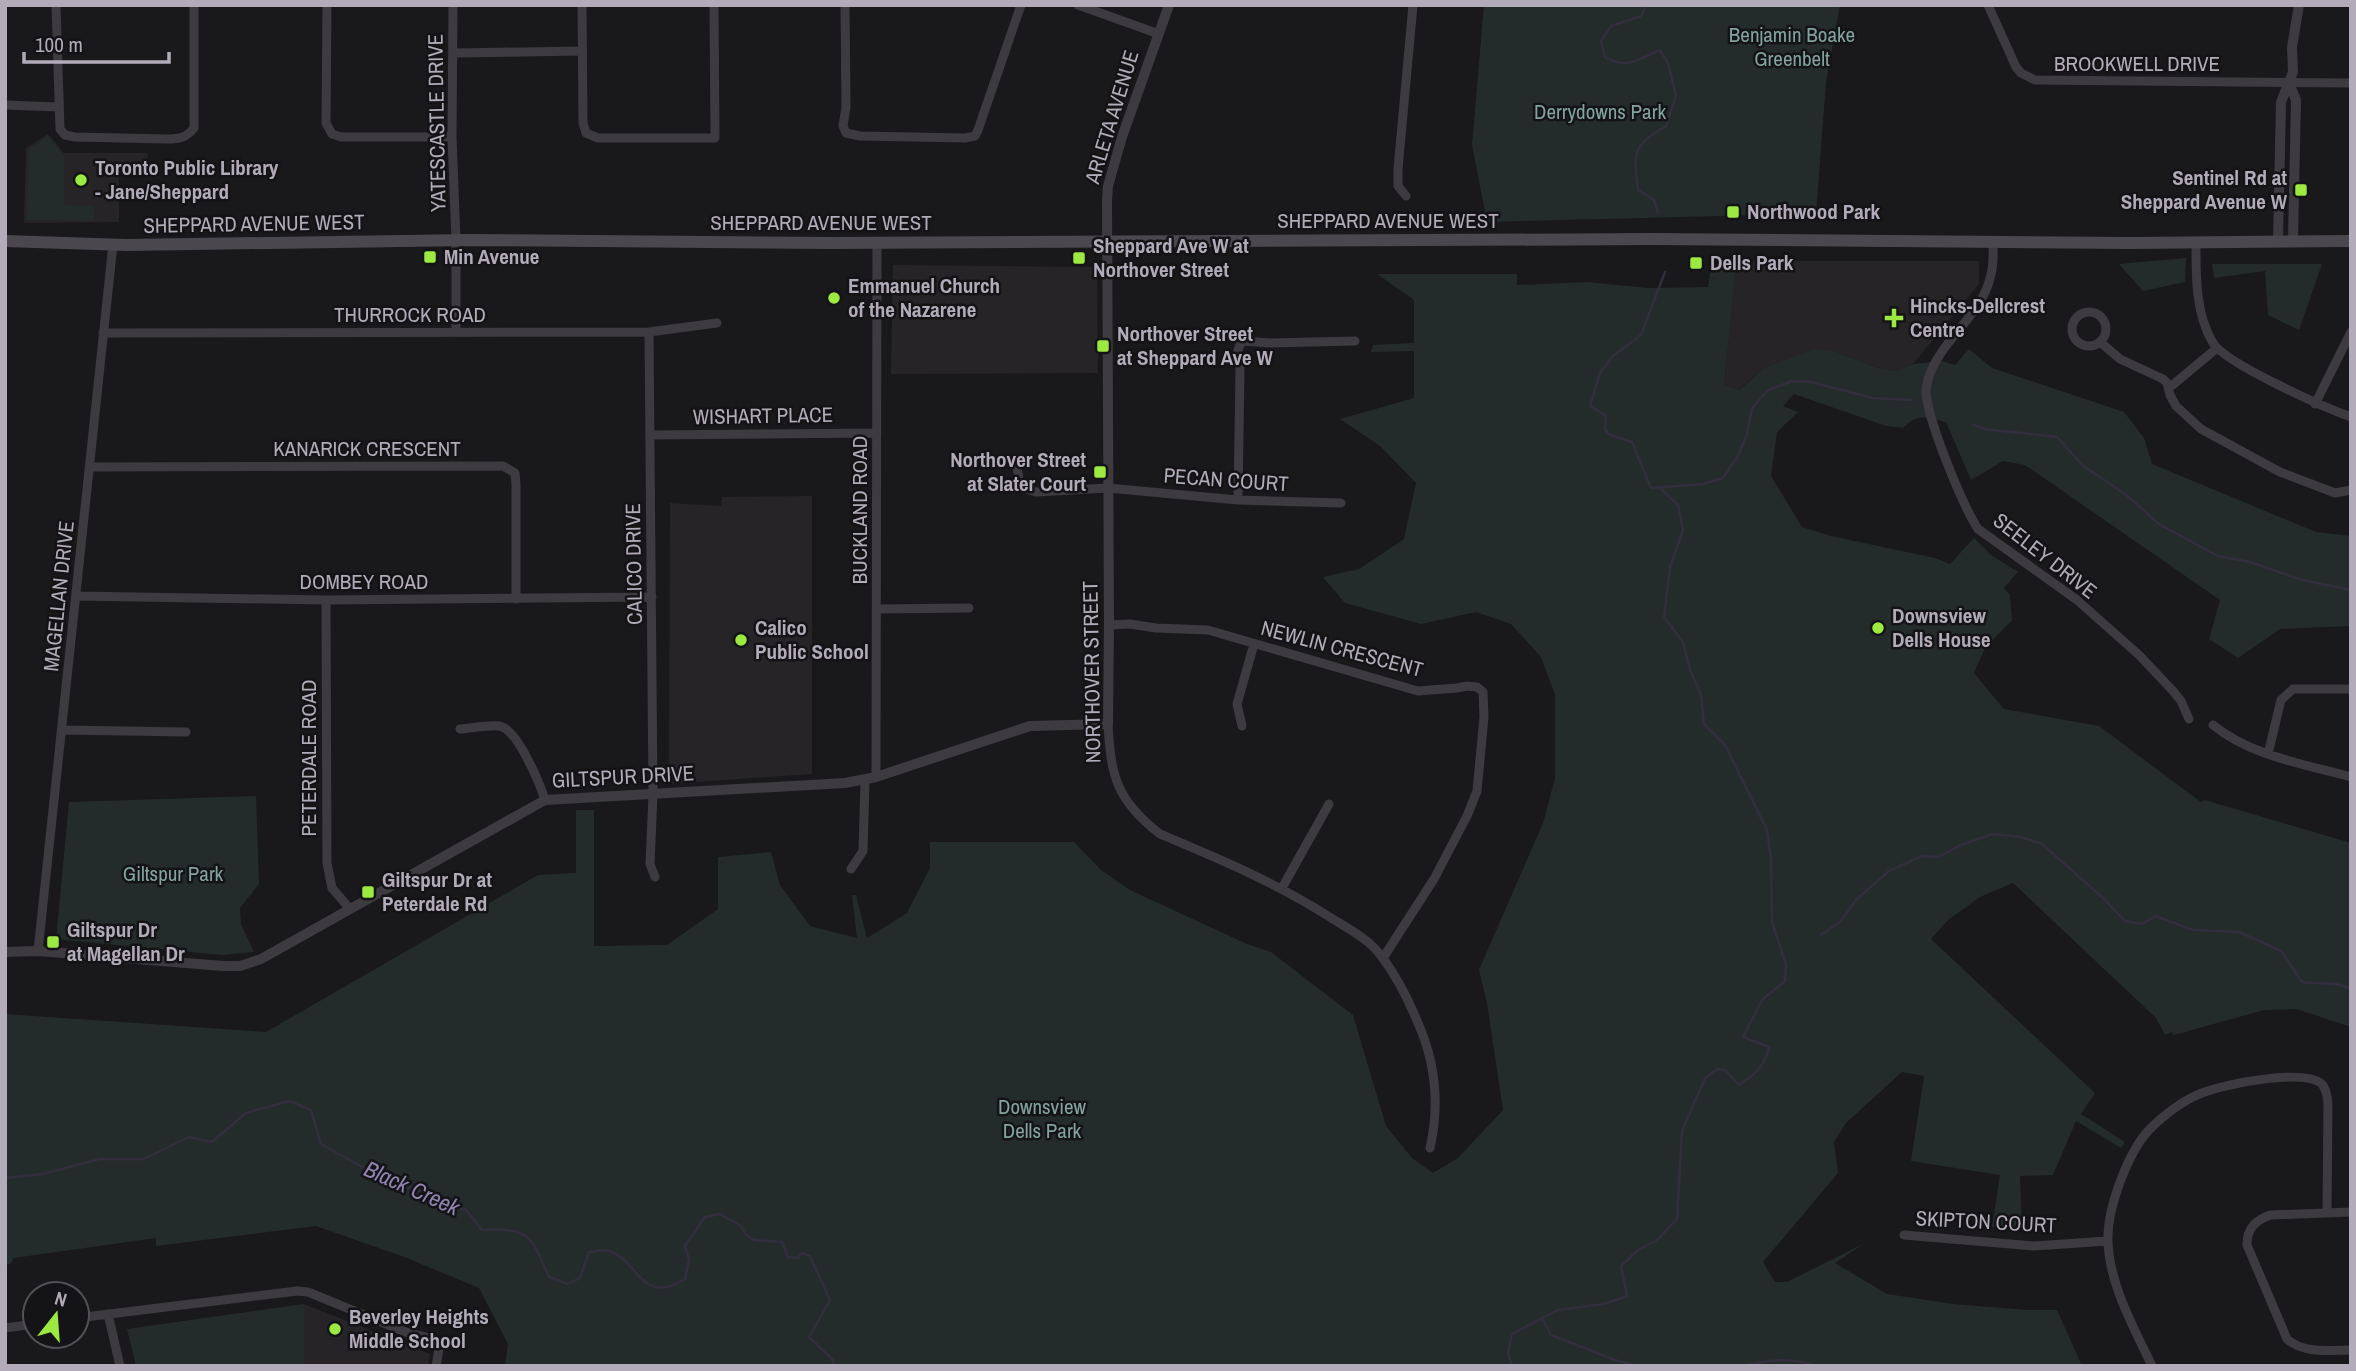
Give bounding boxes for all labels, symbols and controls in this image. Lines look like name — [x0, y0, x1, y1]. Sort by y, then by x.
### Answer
park label: Benjamin Boake Greenbelt — [1729, 20, 1855, 73]
scale bar — [24, 21, 170, 65]
text: 100 m — [35, 30, 83, 59]
street label: YATESCASTLE DRIVE — [420, 34, 453, 212]
street label: ARLETA AVENUE — [1077, 47, 1146, 188]
street label: BROOKWELL DRIVE — [2054, 49, 2220, 78]
park label: Derrydowns Park — [1534, 97, 1666, 126]
place label: Toronto Public Library - Jane/Sheppard — [95, 153, 279, 206]
place label: Sentinel Rd at Sheppard Avenue W — [2121, 163, 2288, 216]
marker: Toronto Public Library - Jane/Sheppard — [73, 172, 89, 188]
marker: Sentinel Rd at Sheppard Avenue W — [2293, 182, 2309, 198]
place label: Northwood Park — [1747, 197, 1880, 226]
marker: Northwood Park — [1725, 204, 1741, 220]
street label: SHEPPARD AVENUE WEST — [1277, 206, 1499, 235]
street label: SHEPPARD AVENUE WEST — [143, 207, 365, 240]
street label: SHEPPARD AVENUE WEST — [710, 208, 932, 237]
place label: Sheppard Ave W at Northover Street — [1093, 231, 1249, 284]
place label: Min Avenue — [444, 242, 539, 271]
place label: Dells Park — [1710, 248, 1794, 277]
marker: Min Avenue — [422, 249, 438, 265]
marker: Sheppard Ave W at Northover Street — [1071, 250, 1087, 266]
marker: Dells Park — [1688, 255, 1704, 271]
place label: Emmanuel Church of the Nazarene — [848, 271, 1000, 324]
marker: Emmanuel Church of the Nazarene — [826, 290, 842, 306]
place label: Hincks-Dellcrest Centre — [1910, 291, 2045, 344]
street label: THURROCK ROAD — [334, 300, 486, 329]
marker: Hincks-Dellcrest Centre — [1884, 308, 1904, 328]
place label: Northover Street at Sheppard Ave W — [1117, 319, 1273, 372]
marker: Northover Street at Sheppard Ave W — [1095, 338, 1111, 354]
street label: WISHART PLACE — [693, 400, 833, 431]
street label: KANARICK CRESCENT — [273, 434, 461, 463]
street label: BUCKLAND ROAD — [845, 436, 874, 584]
place label: Northover Street at Slater Court — [950, 445, 1086, 498]
street label: PECAN COURT — [1163, 461, 1290, 498]
marker: Northover Street at Slater Court — [1092, 464, 1108, 480]
street label: CALICO DRIVE — [618, 503, 649, 625]
street label: SEELEY DRIVE — [1987, 506, 2103, 605]
street label: MAGELLAN DRIVE — [36, 519, 81, 673]
street label: DOMBEY ROAD — [300, 567, 428, 596]
street label: NORTHOVER STREET — [1075, 580, 1108, 763]
place label: Downsview Dells House — [1892, 601, 1991, 654]
place label: Calico Public School — [755, 613, 869, 666]
street label: NEWLIN CRESCENT — [1258, 613, 1427, 684]
marker: Downsview Dells House — [1870, 620, 1886, 636]
marker: Calico Public School — [733, 632, 749, 648]
street label: PETERDALE ROAD — [294, 680, 323, 836]
street label: GILTSPUR DRIVE — [551, 758, 695, 795]
park label: Giltspur Park — [123, 859, 224, 888]
place label: Giltspur Dr at Peterdale Rd — [382, 865, 492, 918]
marker: Giltspur Dr at Peterdale Rd — [360, 884, 376, 900]
place label: Giltspur Dr at Magellan Dr — [67, 915, 185, 968]
marker: Giltspur Dr at Magellan Dr — [45, 934, 61, 950]
park label: Downsview Dells Park — [998, 1092, 1087, 1145]
water label: Black Creek — [359, 1153, 466, 1223]
street label: SKIPTON COURT — [1915, 1203, 2058, 1240]
north arrow — [21, 1280, 91, 1350]
text: N — [52, 1285, 70, 1313]
place label: Beverley Heights Middle School — [349, 1302, 489, 1355]
marker: Beverley Heights Middle School — [327, 1321, 343, 1337]

